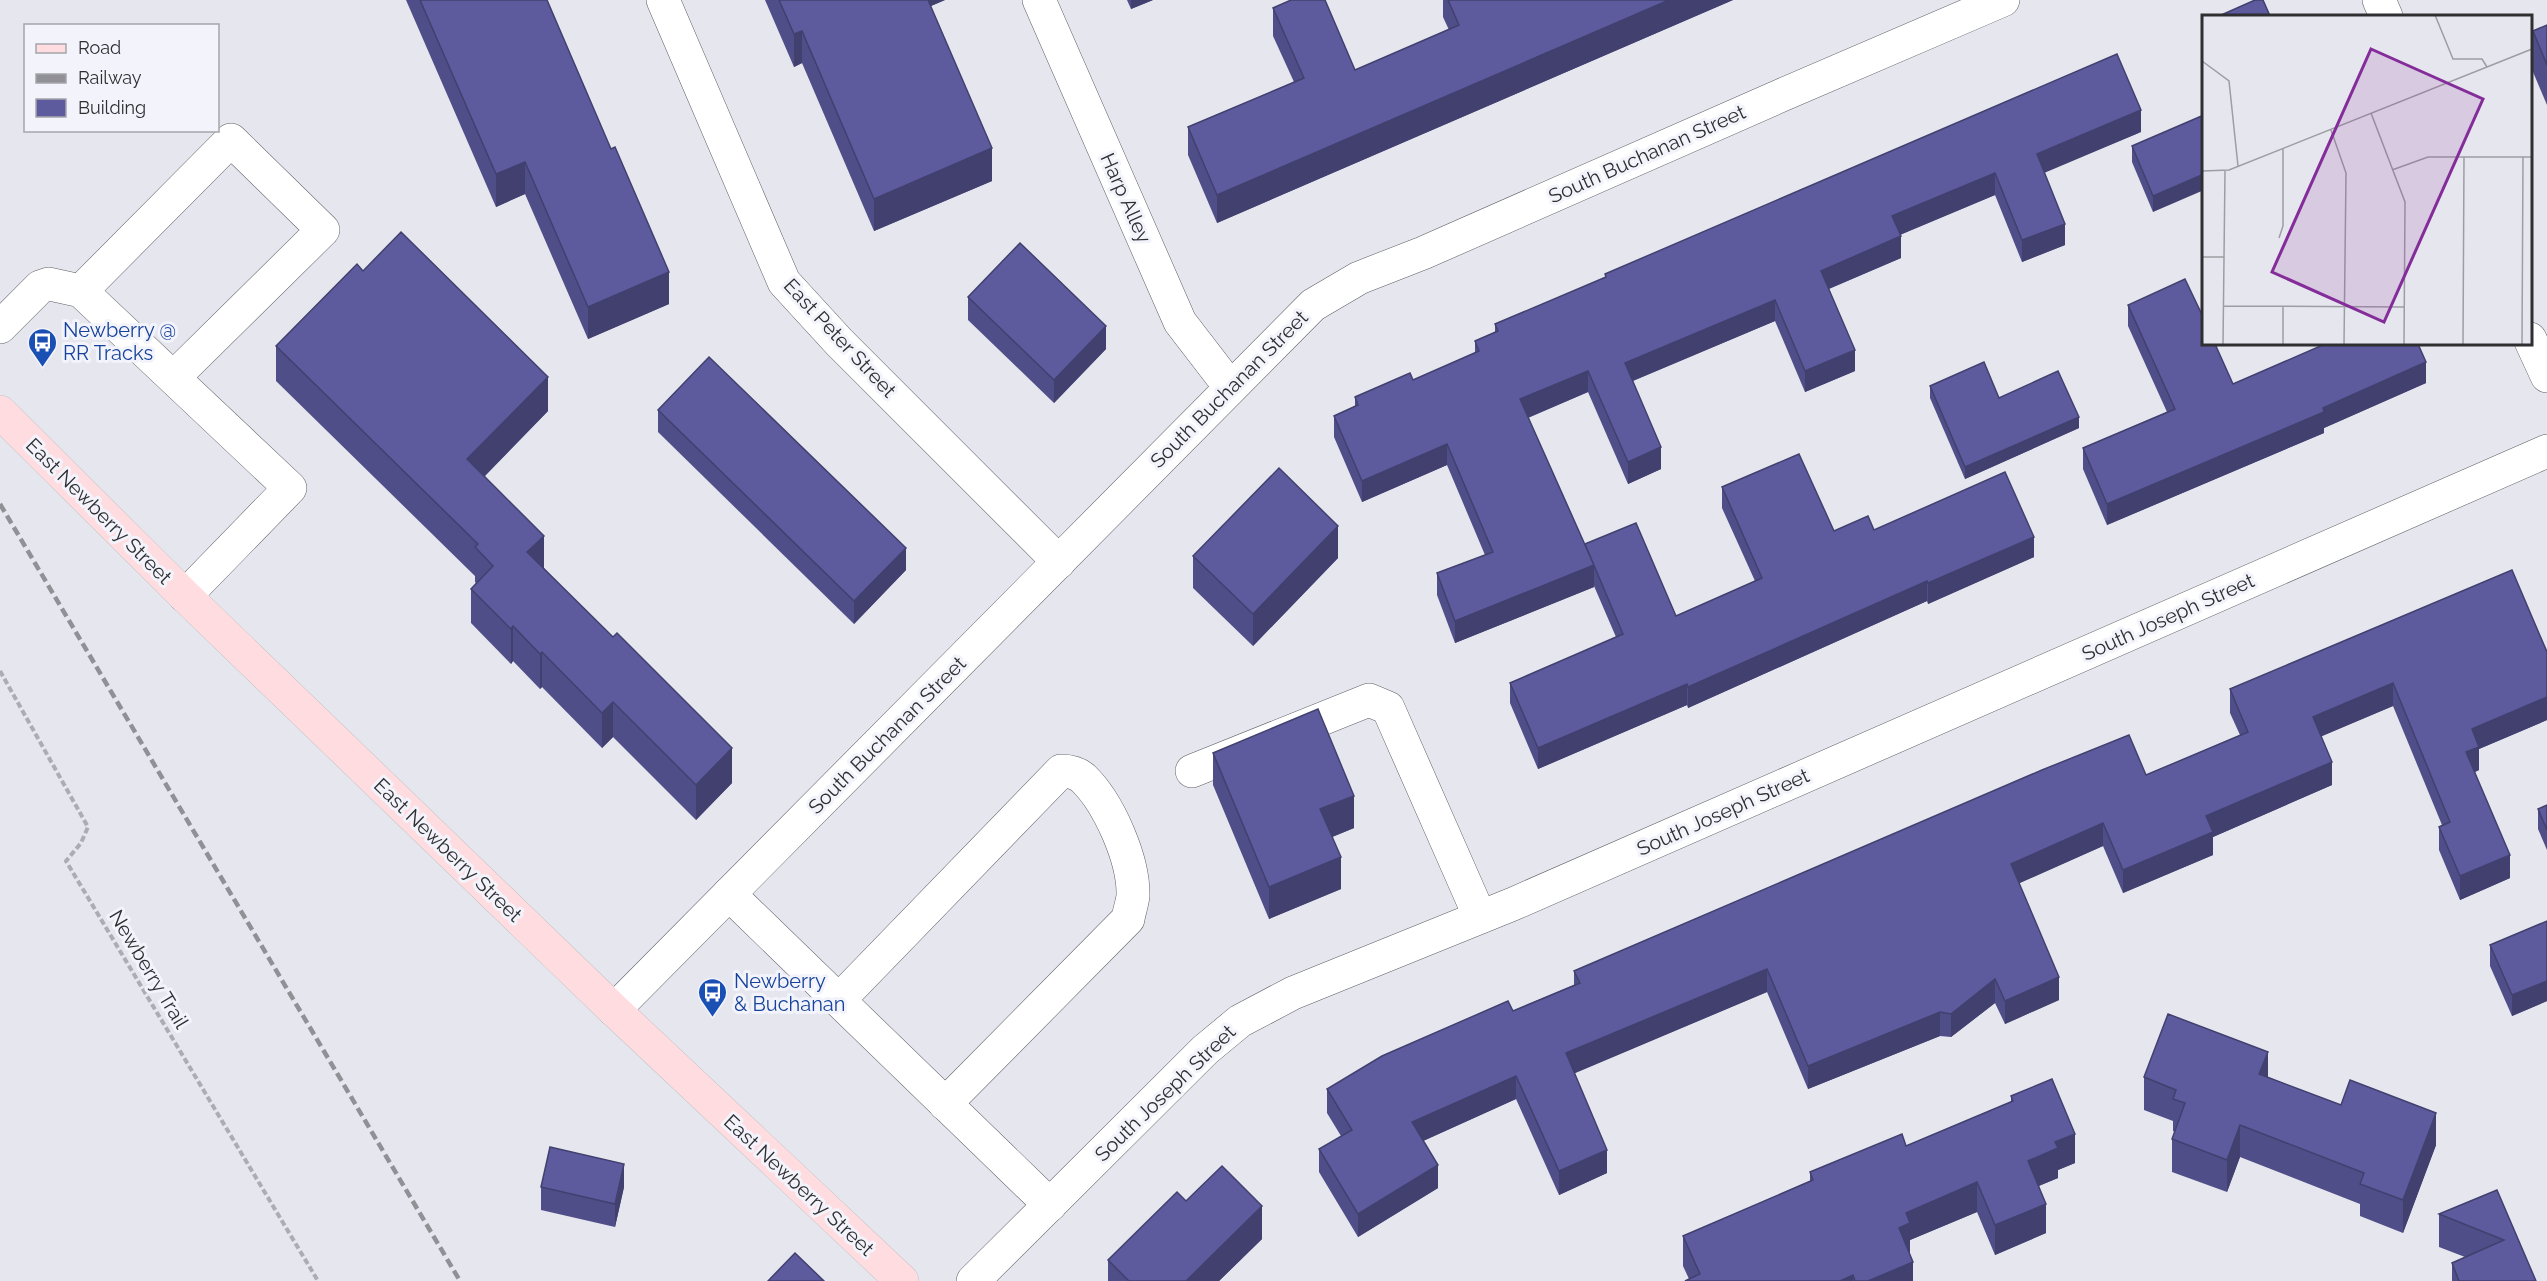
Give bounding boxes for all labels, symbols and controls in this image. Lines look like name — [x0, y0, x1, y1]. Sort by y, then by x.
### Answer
inset map — [2202, 15, 2532, 345]
legend — [24, 24, 219, 132]
text: Road — [78, 37, 121, 58]
text: Railway — [78, 67, 142, 88]
text: Building — [78, 97, 146, 118]
street label: South Buchanan Street — [1545, 100, 1749, 208]
street label: Harp Alley — [1095, 149, 1157, 247]
street label: East Peter Street — [779, 274, 901, 403]
street label: South Buchanan Street — [1145, 305, 1313, 473]
place label: Newberry @ RR Tracks — [63, 318, 176, 365]
bus stop icon: Newberry @ RR Tracks — [26, 326, 58, 368]
street label: East Newberry Street — [21, 433, 177, 589]
street label: South Joseph Street — [2078, 568, 2258, 666]
street label: South Buchanan Street — [803, 651, 971, 819]
street label: South Joseph Street — [1633, 763, 1813, 861]
street label: East Newberry Street — [369, 773, 527, 927]
street label: Newberry Trail — [104, 905, 194, 1033]
place label: Newberry & Buchanan — [734, 969, 845, 1016]
bus stop icon: Newberry & Buchanan — [697, 976, 729, 1018]
street label: South Joseph Street — [1090, 1020, 1240, 1166]
street label: East Newberry Street — [719, 1109, 879, 1261]

